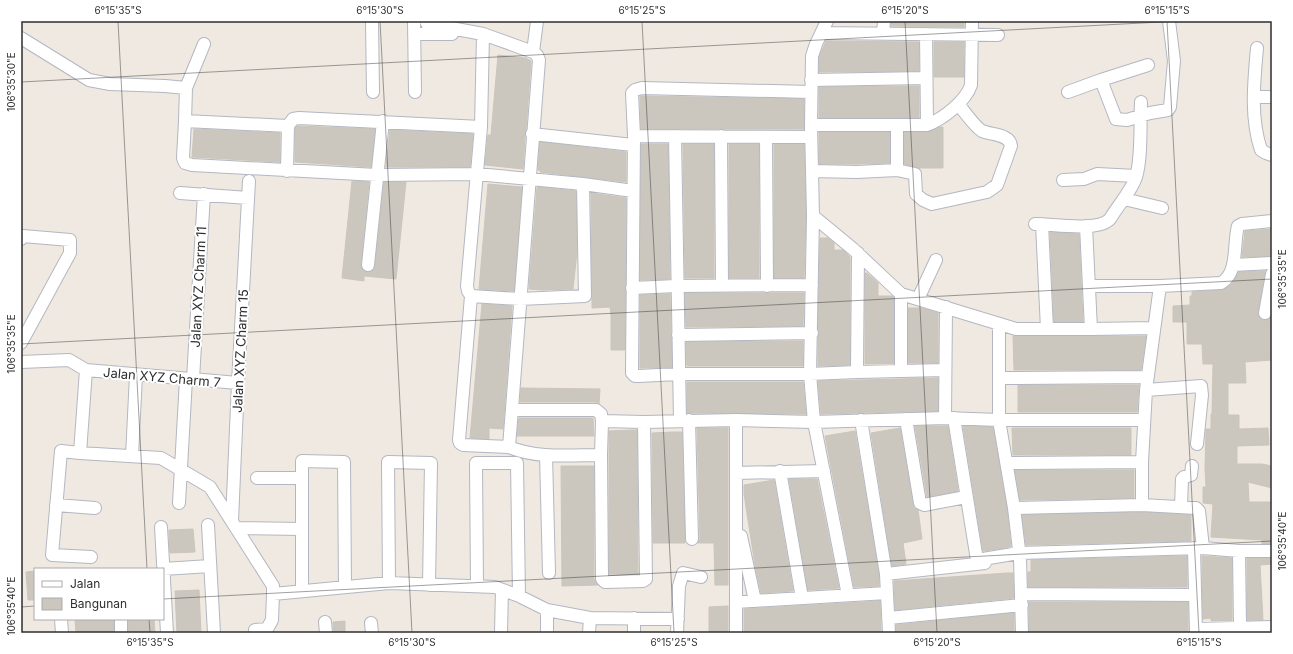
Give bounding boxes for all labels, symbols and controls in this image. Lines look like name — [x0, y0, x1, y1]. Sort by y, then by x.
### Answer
text: 6°15'35"S — [94, 4, 142, 16]
text: 6°15'30"S — [356, 4, 404, 16]
text: 6°15'25"S — [618, 4, 666, 16]
text: 6°15'20"S — [881, 4, 929, 16]
text: 6°15'15"S — [1144, 4, 1190, 16]
text: 106°35'30"E — [5, 52, 17, 112]
street label: Jalan XYZ Charm 11 — [187, 226, 209, 348]
text: 106°35'35"E — [1276, 249, 1288, 309]
street label: Jalan XYZ Charm 15 — [229, 289, 251, 413]
text: 106°35'35"E — [5, 314, 17, 374]
street label: Jalan XYZ Charm 7 — [103, 364, 221, 390]
text: 106°35'40"E — [1276, 511, 1288, 571]
legend — [34, 568, 164, 620]
text: 106°35'40"E — [5, 576, 17, 636]
text: Jalan — [70, 576, 100, 591]
text: Bangunan — [70, 596, 127, 611]
text: 6°15'35"S — [126, 636, 174, 648]
text: 6°15'30"S — [388, 636, 436, 648]
text: 6°15'25"S — [650, 636, 698, 648]
text: 6°15'20"S — [913, 636, 961, 648]
text: 6°15'15"S — [1176, 636, 1222, 648]

